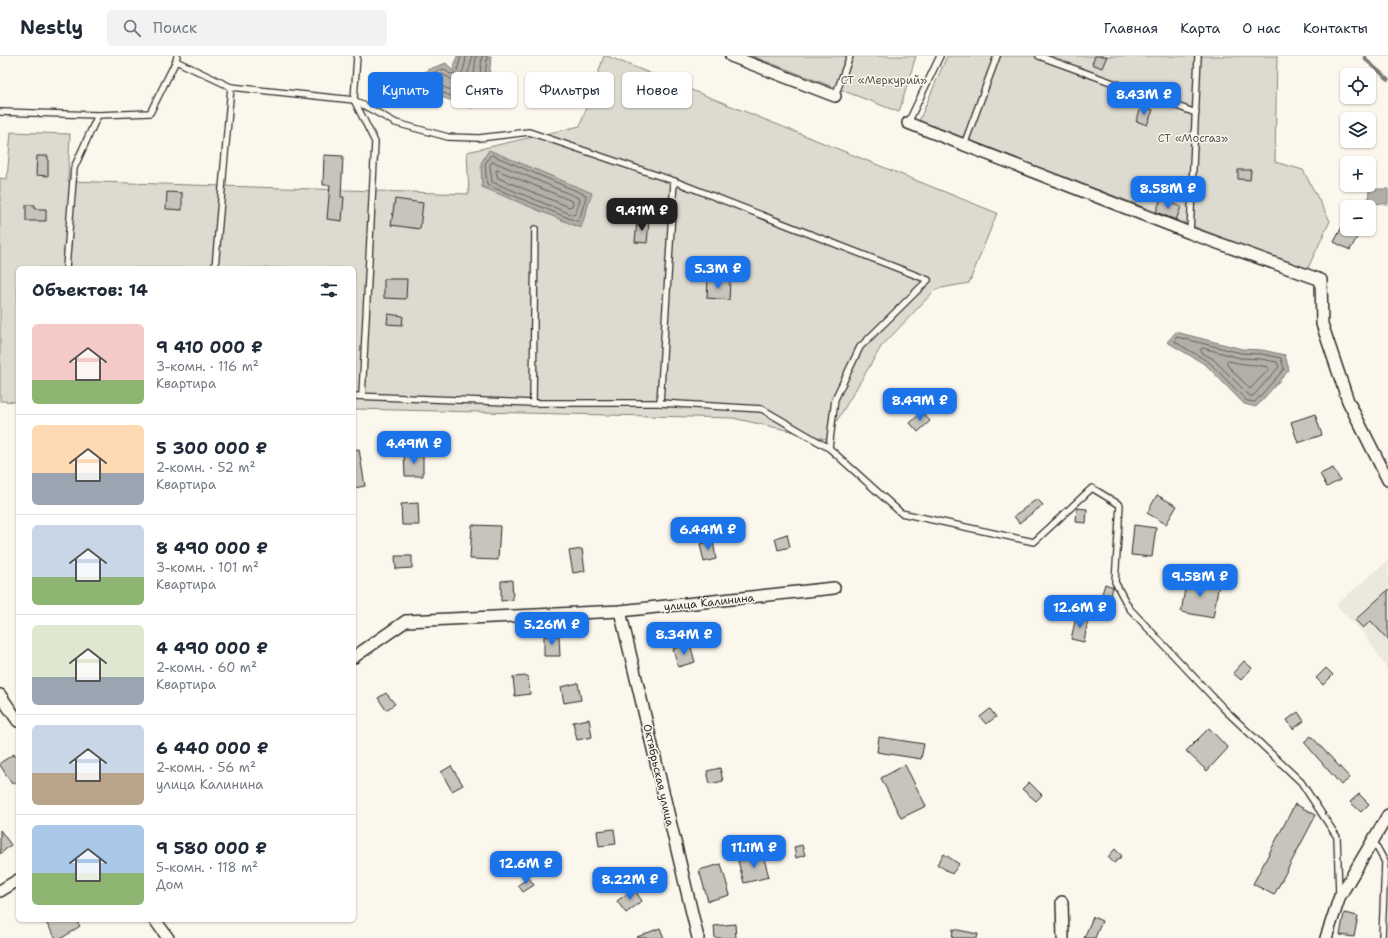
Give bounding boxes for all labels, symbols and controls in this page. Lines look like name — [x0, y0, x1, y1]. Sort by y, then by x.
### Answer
search box — [107, 10, 387, 46]
text: Nestly — [20, 15, 83, 40]
icon: search — [121, 17, 143, 39]
text: Поиск — [153, 18, 197, 38]
text: Главная — [1104, 19, 1158, 37]
text: Карта — [1180, 19, 1220, 37]
text: О нас — [1242, 19, 1281, 37]
text: Контакты — [1303, 19, 1368, 37]
map controls — [1340, 68, 1376, 236]
button: locate — [1340, 68, 1376, 104]
chip: Купить — [368, 72, 443, 108]
chip: Снять — [451, 72, 517, 108]
chip: Фильтры — [525, 72, 614, 108]
chip: Новое — [622, 72, 692, 108]
park label: СТ «Меркурий» — [841, 73, 927, 88]
pin: 8.43M ₽ — [1107, 82, 1181, 116]
text: 8.43M ₽ — [1116, 86, 1172, 103]
button: layers — [1340, 112, 1376, 148]
park label: СТ «Мосгаз» — [1158, 131, 1228, 146]
button: + — [1340, 156, 1376, 192]
pin: 8.58M ₽ — [1131, 176, 1205, 210]
text: 8.58M ₽ — [1140, 180, 1196, 197]
pin: 9.41M ₽ — [605, 198, 679, 232]
button: − — [1340, 200, 1376, 236]
text: 9.41M ₽ — [616, 202, 668, 219]
pin: 5.3M ₽ — [685, 256, 751, 290]
text: 5.3M ₽ — [694, 260, 742, 277]
text: Объектов: 14 — [32, 279, 148, 301]
icon: filters — [318, 279, 340, 301]
text: 9 410 000 ₽ — [156, 336, 263, 358]
icon: home — [64, 340, 112, 388]
text: 3-комн. · 116 m² — [156, 358, 259, 375]
text: Квартира — [156, 375, 216, 392]
pin: 8.49M ₽ — [883, 388, 957, 422]
text: 8.49M ₽ — [892, 392, 948, 409]
pin: 4.49M ₽ — [377, 431, 451, 465]
text: 4.49M ₽ — [386, 435, 442, 452]
text: 5 300 000 ₽ — [156, 437, 267, 459]
icon: home — [64, 441, 112, 489]
text: 2-комн. · 52 m² — [156, 459, 255, 476]
text: Квартира — [156, 476, 216, 493]
pin: 6.44M ₽ — [671, 517, 745, 551]
text: 6.44M ₽ — [680, 521, 736, 538]
text: 8 490 000 ₽ — [156, 537, 268, 559]
icon: home — [64, 541, 112, 589]
text: 3-комн. · 101 m² — [156, 559, 259, 576]
pin: 9.58M ₽ — [1163, 564, 1237, 598]
text: 9.58M ₽ — [1172, 568, 1228, 585]
text: Квартира — [156, 576, 216, 593]
street label: улица Калинина — [663, 590, 755, 615]
pin: 12.6M ₽ — [1043, 595, 1117, 629]
text: 12.6M ₽ — [1053, 599, 1107, 616]
pin: 5.26M ₽ — [515, 612, 589, 646]
text: 5.26M ₽ — [524, 616, 580, 633]
pin: 8.34M ₽ — [647, 622, 721, 656]
text: 8.34M ₽ — [655, 626, 713, 643]
text: 4 490 000 ₽ — [156, 637, 268, 659]
icon: home — [64, 641, 112, 689]
text: 2-комн. · 60 m² — [156, 659, 257, 676]
text: Квартира — [156, 676, 216, 693]
street label: Октябрьская улица — [639, 722, 678, 828]
text: 6 440 000 ₽ — [156, 737, 269, 759]
icon: home — [64, 741, 112, 789]
text: 2-комн. · 56 m² — [156, 759, 256, 776]
text: улица Калинина — [156, 776, 263, 793]
pin: 11.1M ₽ — [717, 835, 791, 869]
text: 9 580 000 ₽ — [156, 837, 267, 859]
text: 11.1M ₽ — [731, 839, 777, 856]
icon: home — [64, 841, 112, 889]
pin: 12.6M ₽ — [489, 851, 563, 885]
text: 12.6M ₽ — [499, 855, 553, 872]
text: 5-комн. · 118 m² — [156, 859, 258, 876]
pin: 8.22M ₽ — [593, 867, 667, 901]
text: 8.22M ₽ — [601, 871, 659, 888]
text: Дом — [156, 876, 184, 893]

